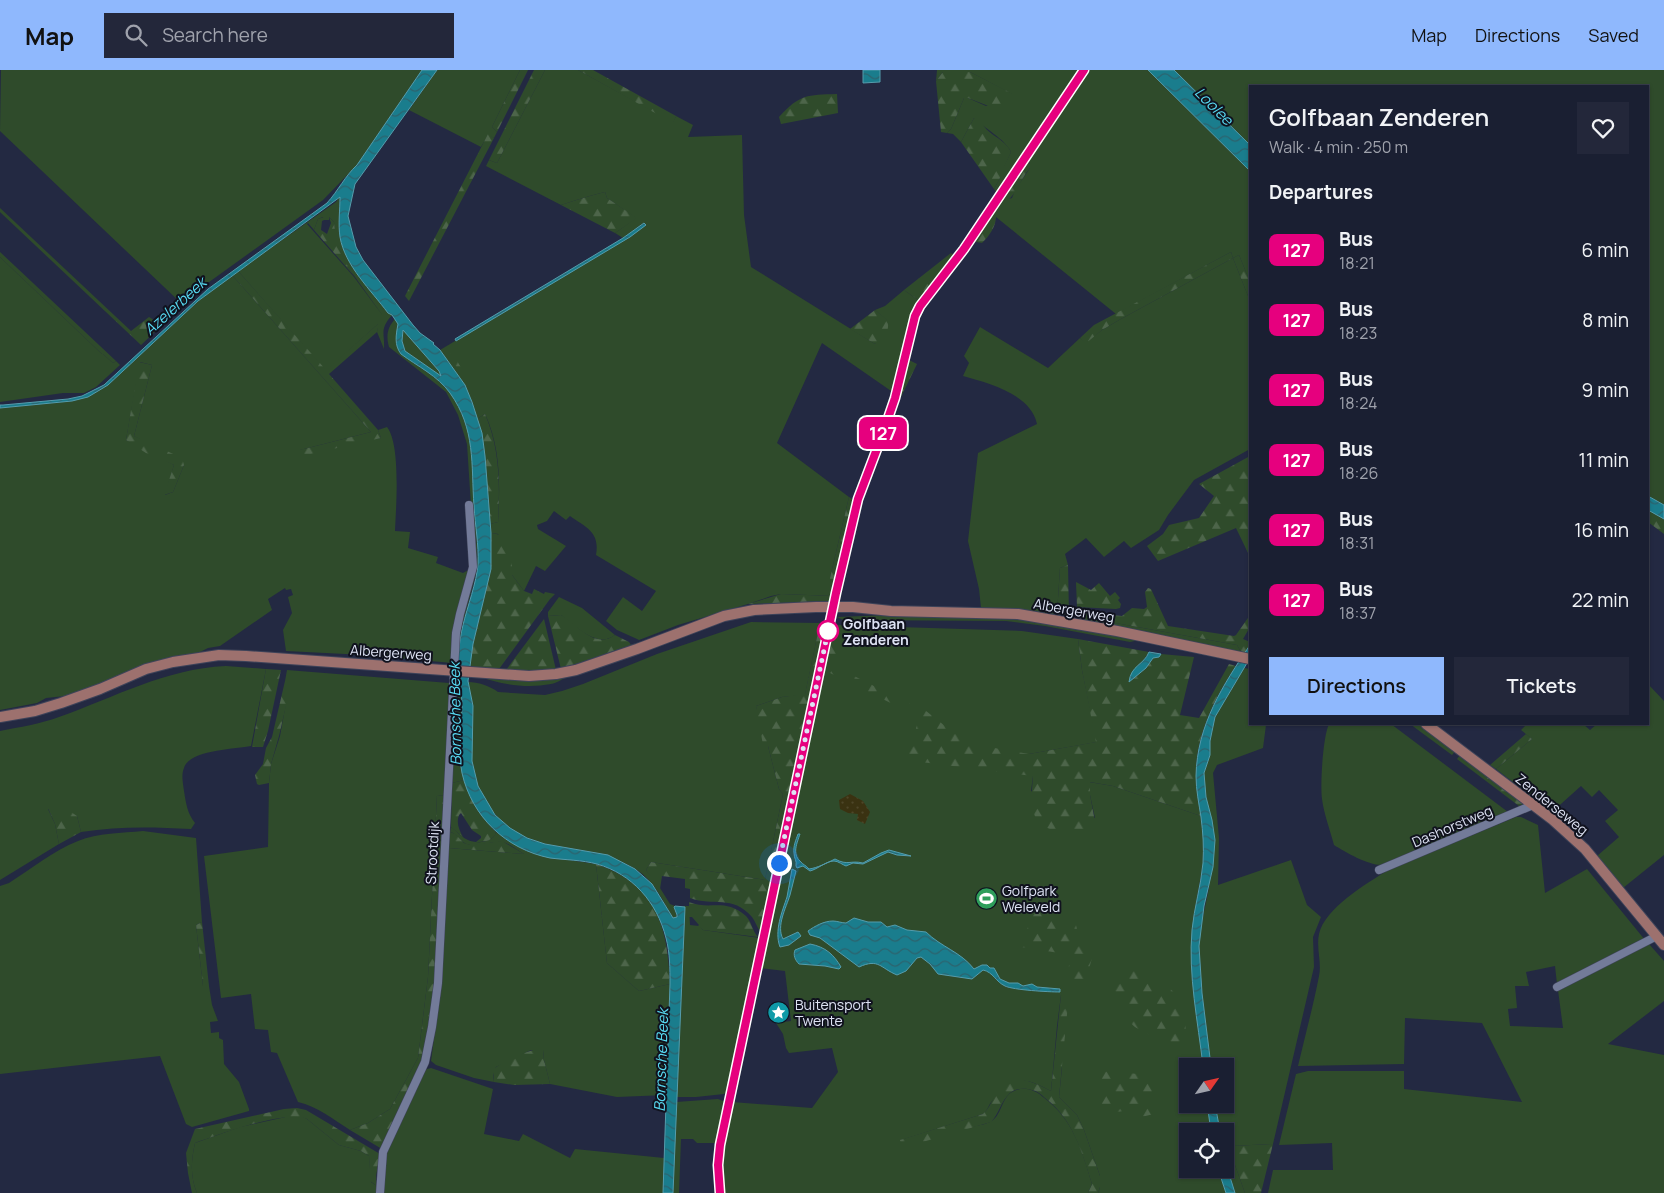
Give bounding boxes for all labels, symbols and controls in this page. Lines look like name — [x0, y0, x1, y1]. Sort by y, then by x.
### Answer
search box — [104, 13, 454, 58]
text: Map — [25, 19, 74, 52]
icon: search — [122, 21, 150, 49]
text: Search here — [162, 22, 268, 48]
text: Map — [1411, 23, 1447, 47]
text: Directions — [1475, 23, 1560, 47]
text: Saved — [1588, 23, 1639, 47]
water label: Loolee — [1190, 82, 1239, 131]
text: Golfbaan Zenderen — [1269, 100, 1489, 133]
button: heart — [1577, 102, 1629, 154]
text: Walk · 4 min · 250 m — [1269, 136, 1408, 158]
text: Departures — [1269, 179, 1373, 205]
text: Bus — [1339, 226, 1373, 252]
text: 6 min — [1582, 237, 1629, 263]
text: 127 — [1282, 238, 1311, 262]
text: 18:21 — [1339, 252, 1375, 274]
water label: Azelerbeek — [139, 271, 213, 340]
text: Bus — [1339, 296, 1373, 322]
text: 8 min — [1582, 307, 1629, 333]
text: 127 — [1282, 308, 1311, 332]
text: 18:23 — [1339, 322, 1377, 344]
text: Bus — [1339, 366, 1373, 392]
text: 9 min — [1582, 377, 1629, 403]
text: 127 — [1282, 378, 1311, 402]
text: 18:24 — [1339, 392, 1378, 414]
line badge: 127 — [854, 417, 912, 449]
text: 127 — [869, 421, 897, 445]
text: Bus — [1339, 436, 1373, 462]
text: 11 min — [1579, 447, 1629, 473]
text: 127 — [1282, 448, 1311, 472]
text: 18:26 — [1339, 462, 1378, 484]
text: Bus — [1339, 506, 1373, 532]
text: 16 min — [1574, 517, 1629, 543]
text: 127 — [1282, 518, 1311, 542]
text: 18:31 — [1339, 532, 1374, 554]
text: Bus — [1339, 576, 1373, 602]
text: 22 min — [1572, 587, 1629, 613]
text: 127 — [1282, 588, 1311, 612]
street label: Albergerweg — [1032, 594, 1116, 626]
text: 18:37 — [1339, 602, 1376, 624]
place label: Golfbaan Zenderen — [843, 614, 909, 649]
marker: Golfbaan Zenderen — [817, 620, 839, 642]
street label: Albergerweg — [350, 640, 432, 664]
button: Directions — [1269, 657, 1444, 715]
button: Tickets — [1454, 657, 1629, 715]
water label: Bornsche Beek — [444, 660, 466, 766]
street label: Zenderseweg — [1512, 769, 1592, 839]
street label: Dashorstweg — [1409, 800, 1495, 852]
street label: Strootdijk — [421, 820, 443, 885]
your location — [767, 851, 792, 876]
place label: Golfpark Weleveld — [1002, 881, 1060, 916]
sports icon: Golfpark Weleveld — [974, 886, 998, 910]
place label: Buitensport Twente — [795, 995, 872, 1030]
place icon: Buitensport Twente — [767, 1000, 791, 1024]
water label: Bornsche Beek — [649, 1005, 673, 1112]
north arrow — [1179, 1058, 1234, 1112]
map controls — [1179, 1058, 1234, 1178]
button: locate — [1179, 1123, 1234, 1178]

